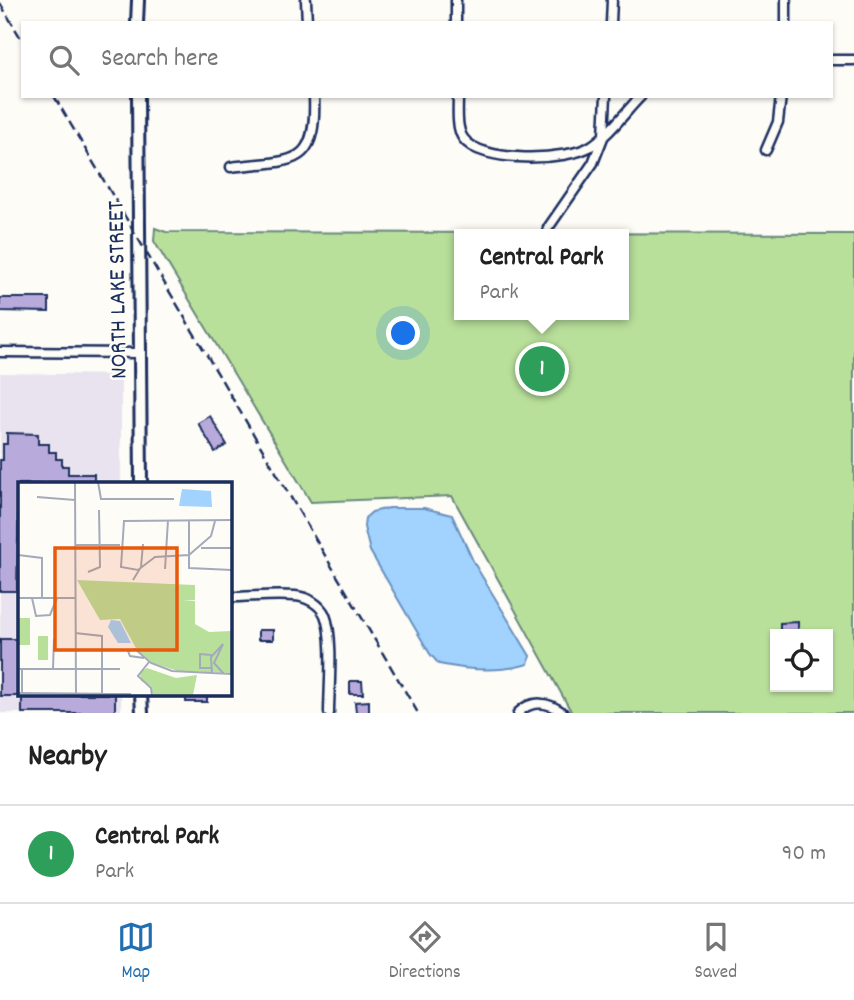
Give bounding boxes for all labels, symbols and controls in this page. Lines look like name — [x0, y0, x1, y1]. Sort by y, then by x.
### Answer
search box — [21, 21, 833, 98]
icon: search — [45, 41, 83, 79]
text: Search here — [101, 41, 219, 78]
street label: NORTH LAKE STREET — [100, 200, 138, 379]
popup — [454, 229, 629, 320]
text: Central Park — [479, 240, 604, 277]
text: Park — [479, 277, 519, 310]
your location — [386, 316, 420, 350]
pin: 1 — [519, 343, 565, 395]
inset map — [18, 482, 231, 696]
map controls — [770, 629, 833, 692]
button: locate — [770, 629, 833, 692]
text: Nearby — [28, 737, 106, 780]
text: Central Park — [95, 819, 219, 856]
text: 1 — [48, 838, 54, 871]
text: 90 m — [782, 838, 826, 871]
text: Park — [95, 856, 134, 889]
tab: Map — [117, 918, 155, 987]
tab: Directions — [389, 918, 461, 987]
tab: Saved — [695, 918, 737, 987]

